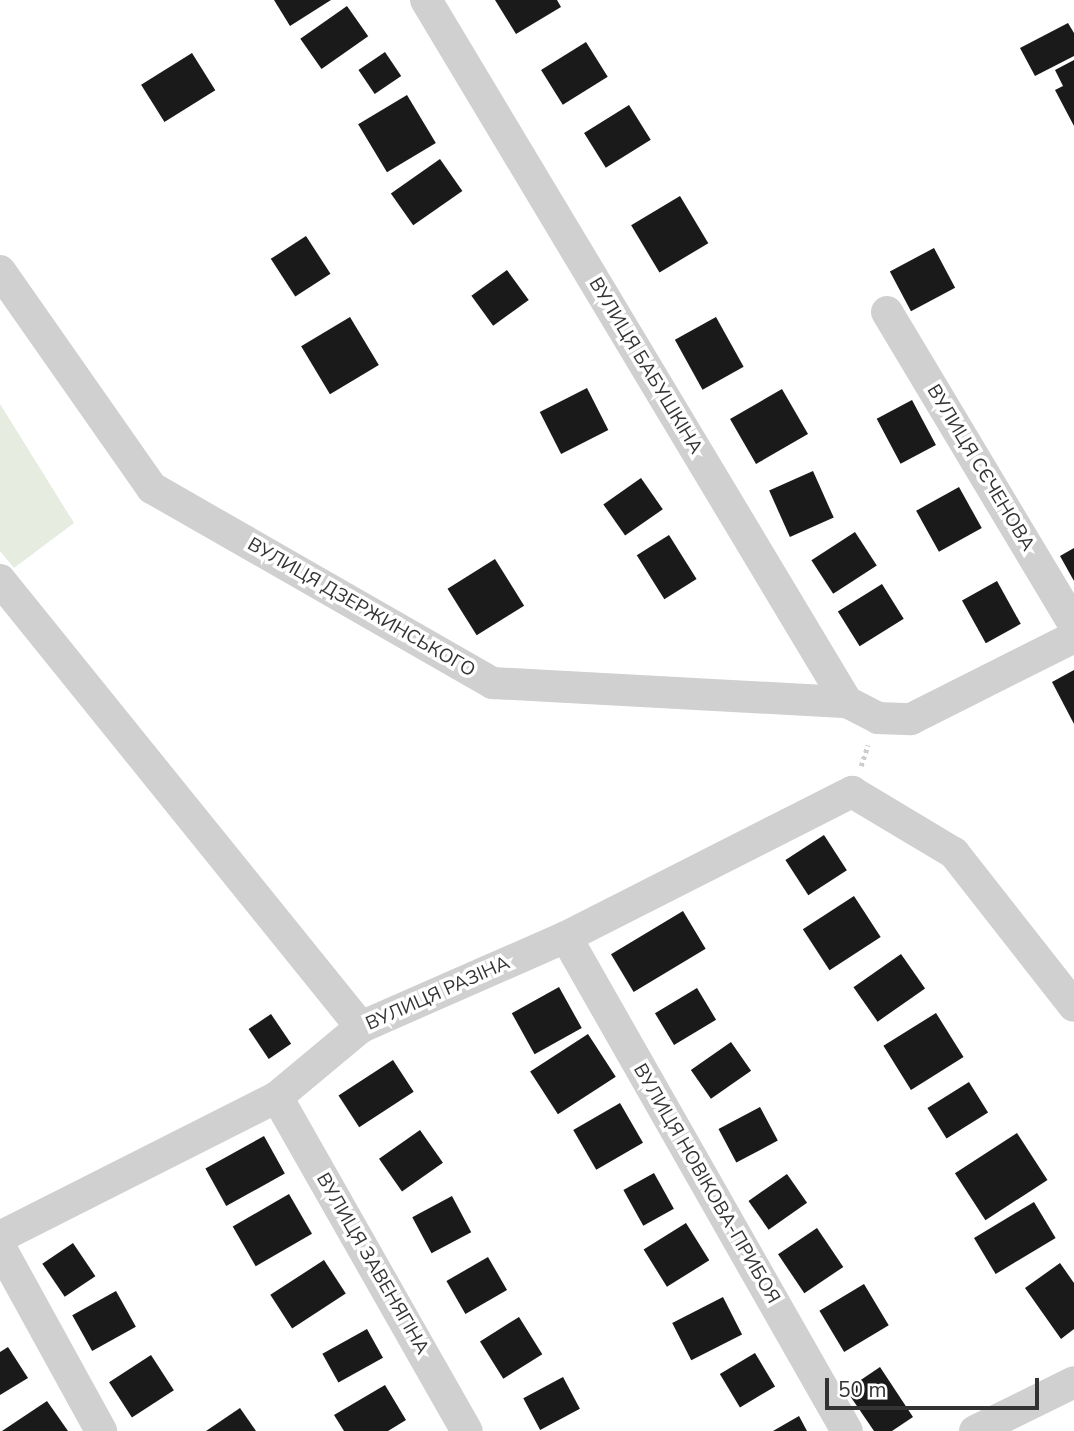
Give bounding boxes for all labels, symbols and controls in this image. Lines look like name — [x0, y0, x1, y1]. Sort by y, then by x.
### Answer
street label: ВУЛИЦЯ БАБУШКІНА — [583, 274, 707, 458]
street label: ВУЛИЦЯ СЄЧЕНОВА — [921, 381, 1039, 555]
street label: ВУЛИЦЯ ДЗЕРЖИНСЬКОГО — [243, 533, 479, 683]
street label: ВУЛИЦЯ РАЗІНА — [363, 952, 513, 1036]
street label: ВУЛИЦЯ НОВІКОВА-ПРИБОЯ — [628, 1060, 784, 1308]
street label: ВУЛИЦЯ ЗАВЕНЯГІНА — [311, 1169, 433, 1359]
scale bar — [829, 1364, 1042, 1408]
text: 50 m — [838, 1376, 887, 1404]

